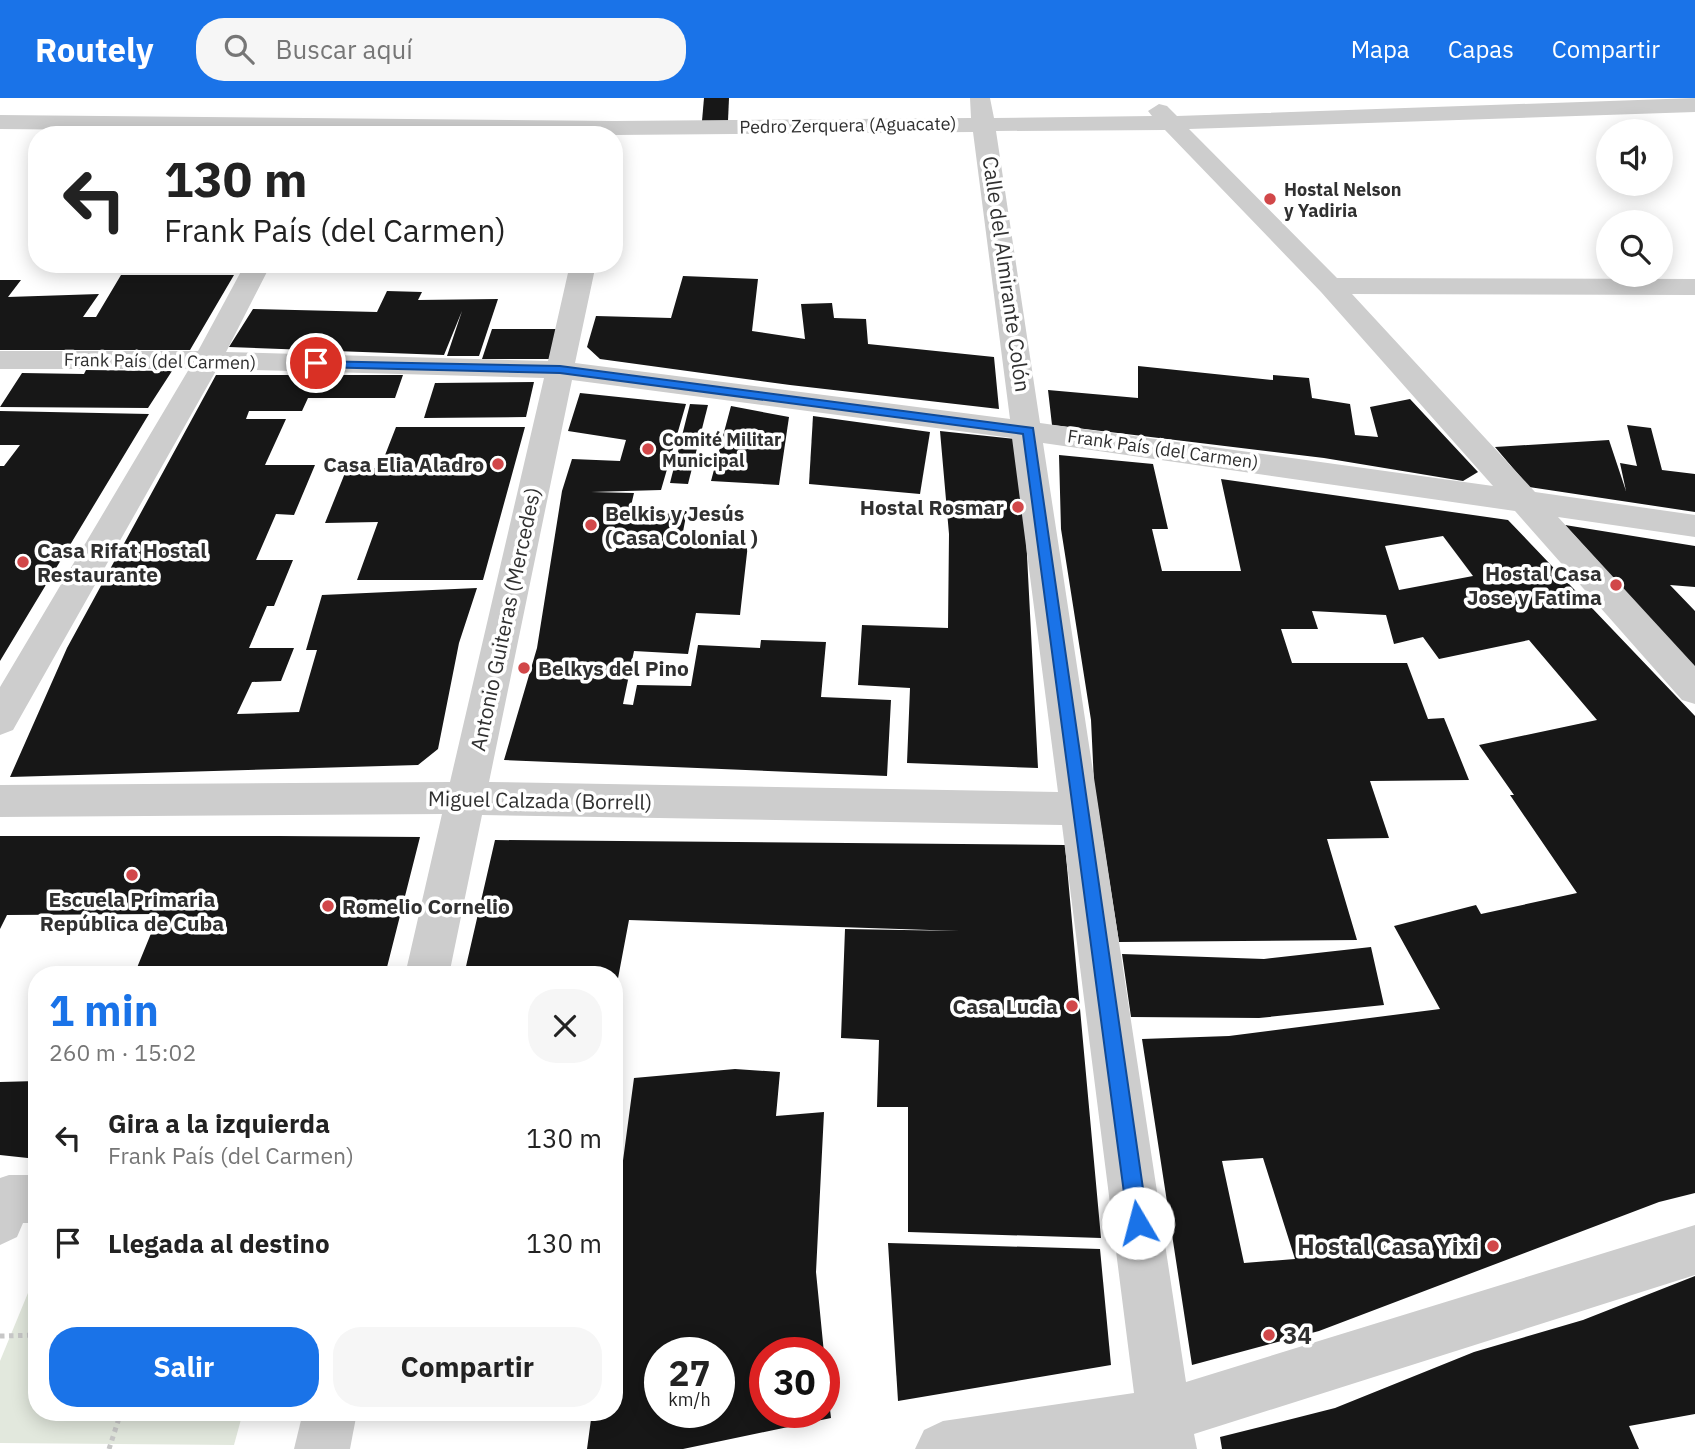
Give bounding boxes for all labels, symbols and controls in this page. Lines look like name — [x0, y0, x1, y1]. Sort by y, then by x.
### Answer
search box — [196, 18, 686, 81]
text: Routely — [35, 28, 154, 71]
icon: search — [220, 30, 258, 68]
text: Buscar aquí — [276, 32, 413, 66]
text: Mapa — [1351, 33, 1410, 65]
text: Capas — [1448, 33, 1514, 65]
text: Compartir — [1552, 33, 1660, 65]
street label: Pedro Zerquera (Aguacate) — [739, 112, 957, 138]
map controls — [1596, 119, 1673, 287]
button: sound — [1596, 119, 1673, 196]
text: 130 m — [164, 147, 308, 210]
icon: left — [49, 154, 140, 245]
street label: Calle del Almirante Colón — [977, 154, 1037, 394]
place label: Hostal Nelson y Yadiria — [1284, 178, 1402, 222]
marker: Hostal Nelson y Yadiria — [1262, 191, 1278, 207]
text: Frank País (del Carmen) — [164, 209, 506, 251]
button: search — [1596, 210, 1673, 287]
pin — [286, 333, 346, 393]
icon: arrive — [297, 344, 335, 382]
street label: Frank País (del Carmen) — [64, 348, 256, 374]
street label: Frank País (del Carmen) — [1066, 424, 1260, 474]
place label: Comité Militar Municipal — [662, 428, 781, 472]
marker: Comité Militar Municipal — [640, 441, 656, 457]
place label: Casa Elia Aladro — [323, 450, 484, 478]
marker: Casa Elia Aladro — [490, 456, 506, 472]
street label: Antonio Guiteras (Mercedes) — [463, 484, 547, 754]
place label: Hostal Rosmar — [860, 493, 1005, 521]
place label: Belkis y Jesús (Casa Colonial ) — [605, 499, 758, 551]
marker: Hostal Rosmar — [1010, 499, 1026, 515]
marker: Belkis y Jesús (Casa Colonial ) — [583, 517, 599, 533]
place label: Casa Rifat Hostal Restaurante — [37, 536, 207, 588]
marker: Casa Rifat Hostal Restaurante — [15, 554, 31, 570]
place label: Hostal Casa Jose y Fatima — [1467, 559, 1602, 611]
marker: Hostal Casa Jose y Fatima — [1608, 577, 1624, 593]
place label: Belkys del Pino — [538, 654, 689, 682]
marker: Belkys del Pino — [516, 660, 532, 676]
street label: Miguel Calzada (Borrell) — [428, 784, 652, 816]
marker: Escuela Primaria República de Cuba — [124, 867, 140, 883]
place label: Escuela Primaria República de Cuba — [40, 885, 224, 937]
place label: Romelio Cornelio — [342, 892, 510, 920]
marker: Romelio Cornelio — [320, 898, 336, 914]
text: 1 min — [49, 983, 159, 1038]
button: close — [528, 989, 602, 1063]
place label: Casa Lucia — [953, 992, 1058, 1020]
marker: Casa Lucia — [1064, 998, 1080, 1014]
text: 260 m · 15:02 — [49, 1037, 196, 1067]
text: Gira a la izquierda — [108, 1106, 330, 1140]
icon: left — [49, 1119, 87, 1157]
text: 130 m — [526, 1121, 602, 1155]
text: Frank País (del Carmen) — [108, 1140, 354, 1170]
position arrow — [1101, 1186, 1175, 1260]
icon: arrive — [49, 1224, 87, 1262]
text: Llegada al destino — [108, 1226, 330, 1260]
text: 130 m — [526, 1226, 602, 1260]
place label: Hostal Casa Yixi — [1297, 1230, 1479, 1262]
marker: Hostal Casa Yixi — [1485, 1238, 1501, 1254]
place label: 34 — [1283, 1319, 1312, 1351]
button: Salir — [49, 1327, 319, 1407]
button: Compartir — [333, 1327, 602, 1407]
marker: 34 — [1261, 1327, 1277, 1343]
speed limit sign: 30 — [749, 1337, 840, 1428]
text: 27 — [668, 1350, 711, 1396]
text: km/h — [668, 1388, 711, 1411]

